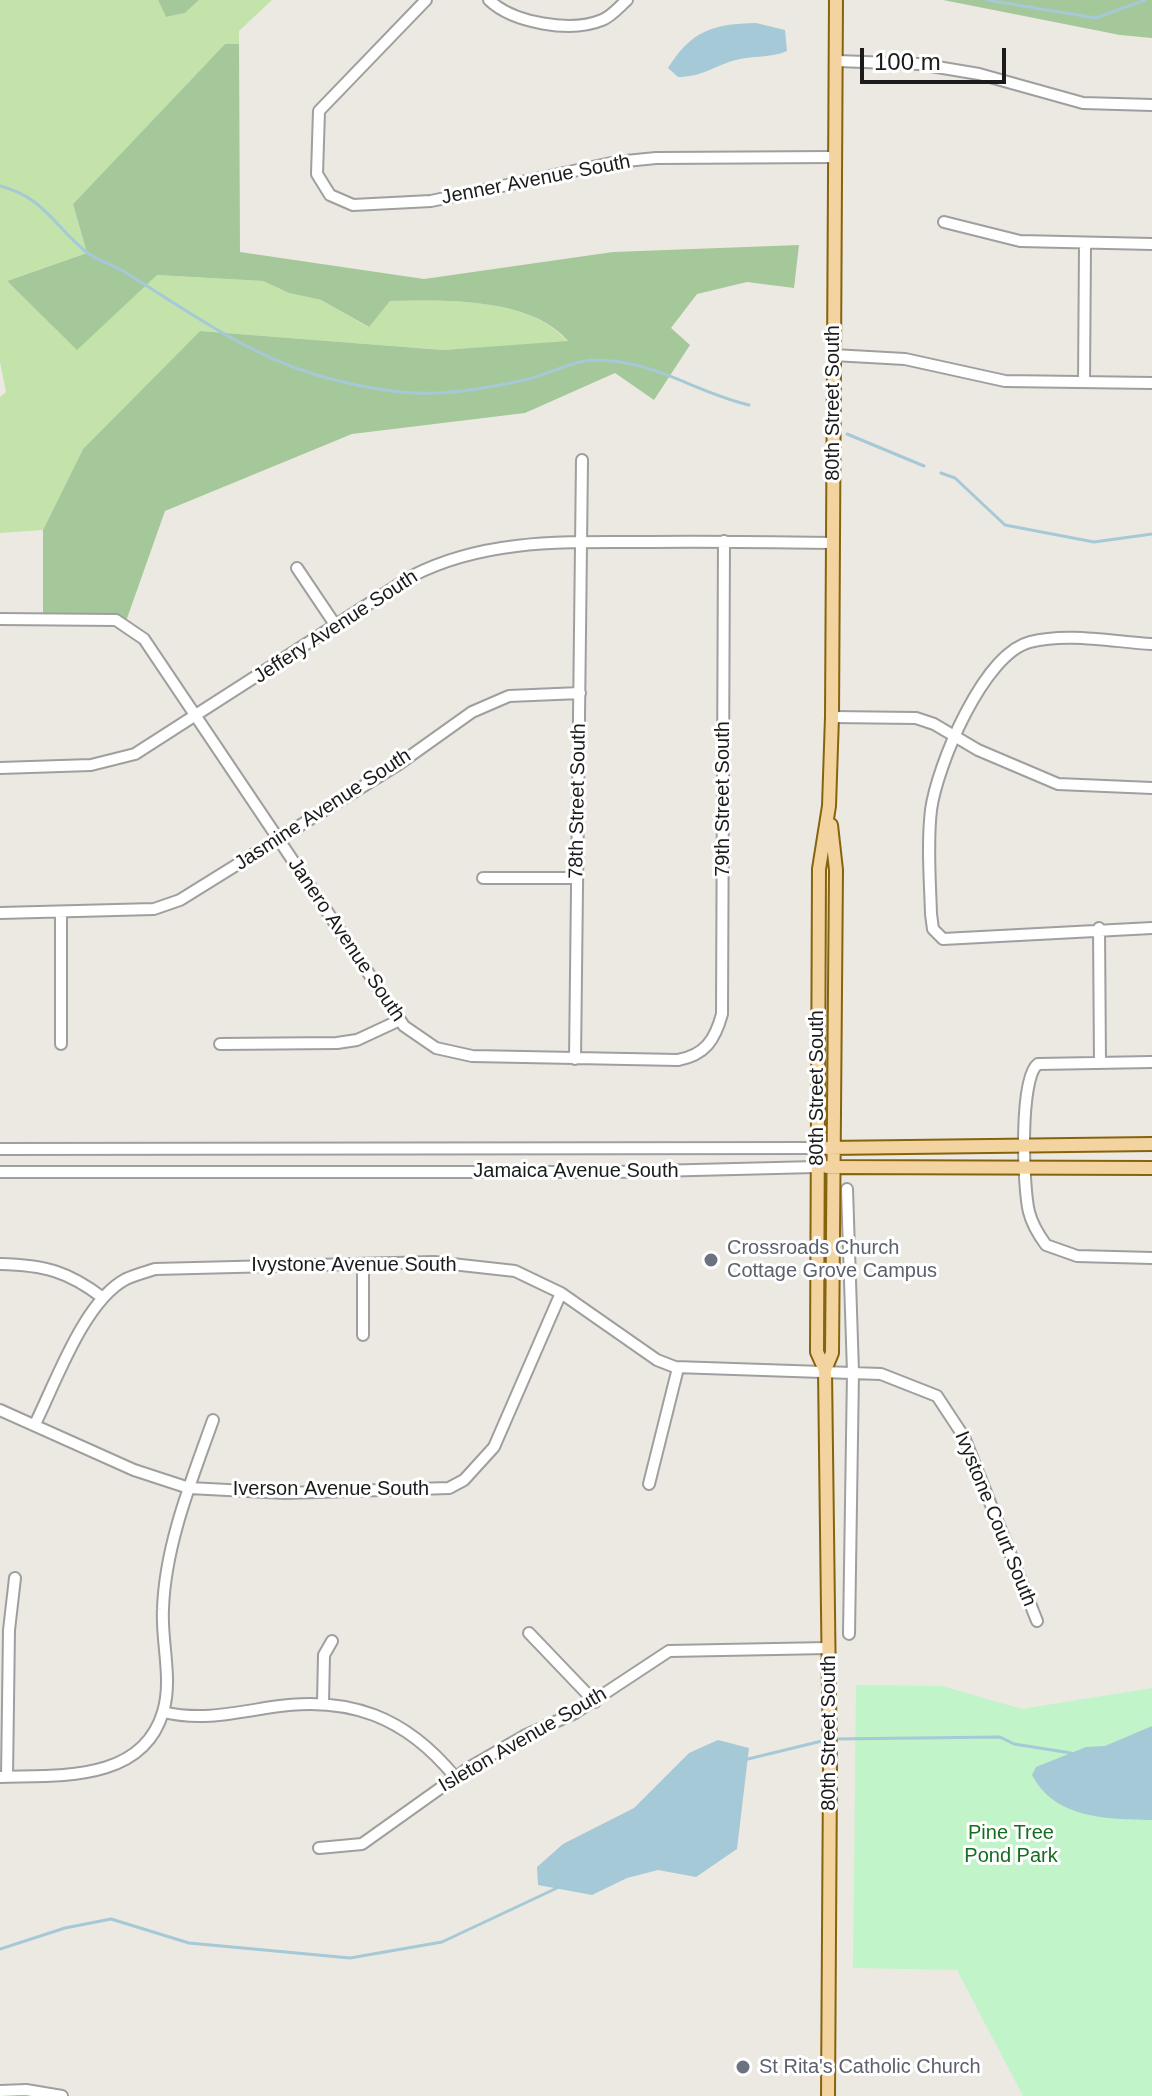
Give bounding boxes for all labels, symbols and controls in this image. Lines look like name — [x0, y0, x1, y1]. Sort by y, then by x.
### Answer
scale bar — [864, 32, 1010, 82]
text: 100 m — [874, 48, 941, 75]
street label: Jenner Avenue South — [439, 150, 633, 210]
street label: 80th Street South — [821, 325, 845, 481]
street label: Jeffery Avenue South — [250, 565, 422, 689]
street label: 79th Street South — [711, 721, 735, 877]
street label: 78th Street South — [565, 723, 591, 879]
street label: Jasmine Avenue South — [230, 744, 416, 876]
street label: Janero Avenue South — [282, 854, 410, 1026]
street label: 80th Street South — [805, 1010, 829, 1166]
street label: Jamaica Avenue South — [473, 1159, 679, 1183]
place label: Crossroads Church Cottage Grove Campus — [727, 1236, 937, 1283]
marker: Crossroads Church Cottage Grove Campus — [702, 1251, 720, 1269]
street label: Ivystone Avenue South — [251, 1253, 457, 1277]
street label: Ivystone Court South — [949, 1428, 1041, 1610]
street label: Iverson Avenue South — [233, 1477, 429, 1501]
street label: 80th Street South — [817, 1655, 841, 1811]
street label: Isleton Avenue South — [435, 1682, 611, 1798]
park label: Pine Tree Pond Park — [964, 1821, 1058, 1868]
place label: St Rita's Catholic Church — [759, 2055, 981, 2079]
marker: St Rita's Catholic Church — [734, 2058, 752, 2076]

